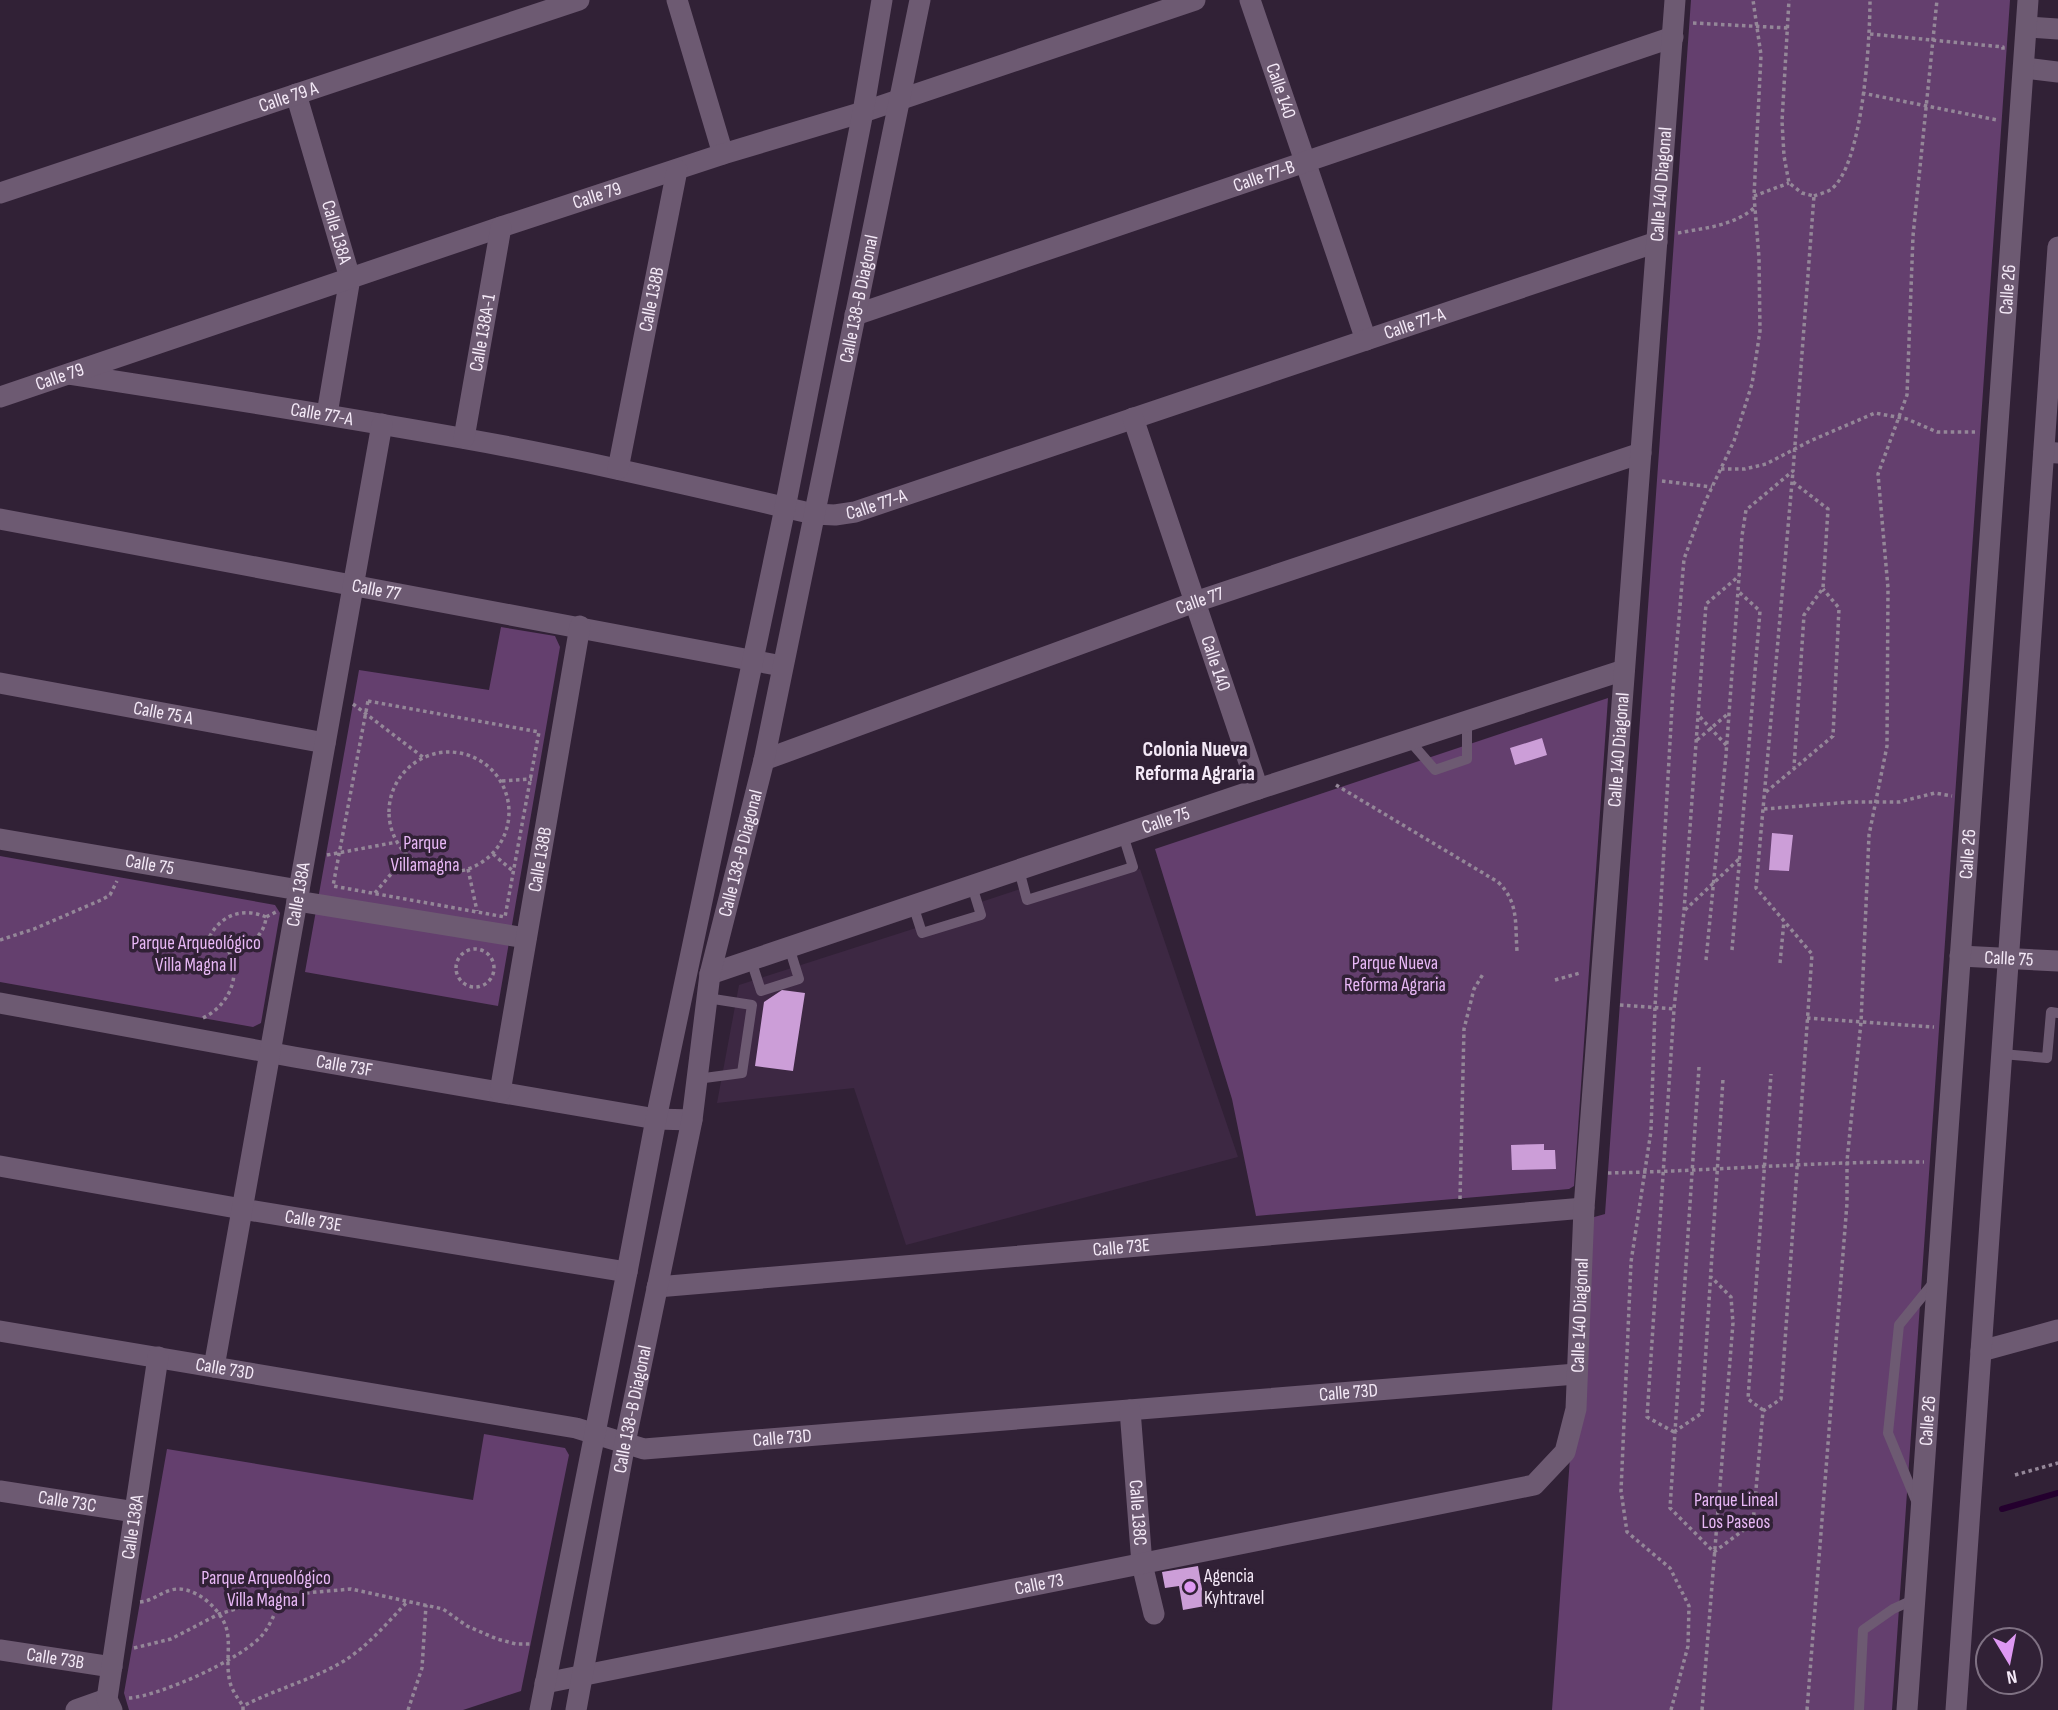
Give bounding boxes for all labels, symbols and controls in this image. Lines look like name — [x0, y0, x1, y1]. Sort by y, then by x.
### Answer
street label: Calle 140 — [1261, 60, 1301, 122]
street label: Calle 79 A — [256, 76, 322, 117]
street label: Calle 140 Diagonal — [1645, 126, 1677, 242]
street label: Calle 77-B — [1230, 155, 1298, 197]
street label: Calle 79 — [570, 177, 624, 214]
street label: Calle 138A — [316, 198, 357, 267]
street label: Calle 138-B Diagonal — [834, 233, 883, 365]
street label: Calle 26 — [1994, 264, 2021, 315]
street label: Calle 138B — [634, 265, 669, 334]
street label: Calle 138A-1 — [464, 292, 501, 373]
street label: Calle 77-A — [1381, 302, 1449, 345]
street label: Calle 79 — [32, 358, 87, 396]
street label: Calle 77-A — [289, 398, 356, 431]
street label: Calle 77-A — [844, 484, 911, 525]
street label: Calle 77 — [350, 574, 403, 606]
street label: Calle 77 — [1173, 582, 1227, 620]
street label: Calle 140 — [1196, 633, 1236, 694]
street label: Calle 140 Diagonal — [1603, 692, 1634, 808]
street label: Calle 75 A — [131, 696, 196, 730]
district label: Colonia Nueva Reforma Agraria — [1135, 737, 1255, 786]
street label: Calle 138-B Diagonal — [713, 787, 768, 919]
street label: Calle 75 — [1139, 801, 1193, 839]
street label: Calle 138B — [523, 825, 557, 894]
street label: Calle 26 — [1954, 828, 1981, 880]
park label: Parque Villamagna — [390, 832, 460, 877]
street label: Calle 75 — [124, 849, 176, 880]
street label: Calle 138A — [281, 860, 315, 929]
park label: Parque Arqueológico Villa Magna II — [131, 932, 261, 977]
street label: Calle 75 — [1984, 946, 2034, 971]
park label: Parque Nueva Reforma Agraria — [1344, 952, 1446, 997]
street label: Calle 73F — [314, 1049, 374, 1082]
street label: Calle 73E — [283, 1205, 343, 1237]
street label: Calle 73E — [1092, 1234, 1151, 1261]
street label: Calle 140 Diagonal — [1566, 1258, 1594, 1373]
street label: Calle 138-B Diagonal — [608, 1343, 656, 1475]
street label: Calle 73D — [194, 1353, 256, 1385]
street label: Calle 73D — [1318, 1378, 1379, 1406]
street label: Calle 26 — [1914, 1395, 1941, 1447]
street label: Calle 73D — [752, 1424, 813, 1452]
street label: Calle 138C — [1124, 1479, 1152, 1547]
street label: Calle 73C — [36, 1486, 98, 1517]
park label: Parque Lineal Los Paseos — [1694, 1489, 1778, 1534]
street label: Calle 138A — [116, 1492, 149, 1561]
place label: Agencia Kyhtravel — [1203, 1565, 1264, 1610]
park label: Parque Arqueológico Villa Magna I — [201, 1567, 331, 1612]
street label: Calle 73 — [1013, 1568, 1066, 1600]
marker: Agencia Kyhtravel — [1182, 1579, 1198, 1595]
north arrow — [1974, 1626, 2044, 1696]
street label: Calle 73B — [25, 1643, 86, 1674]
text: N — [2005, 1664, 2019, 1688]

